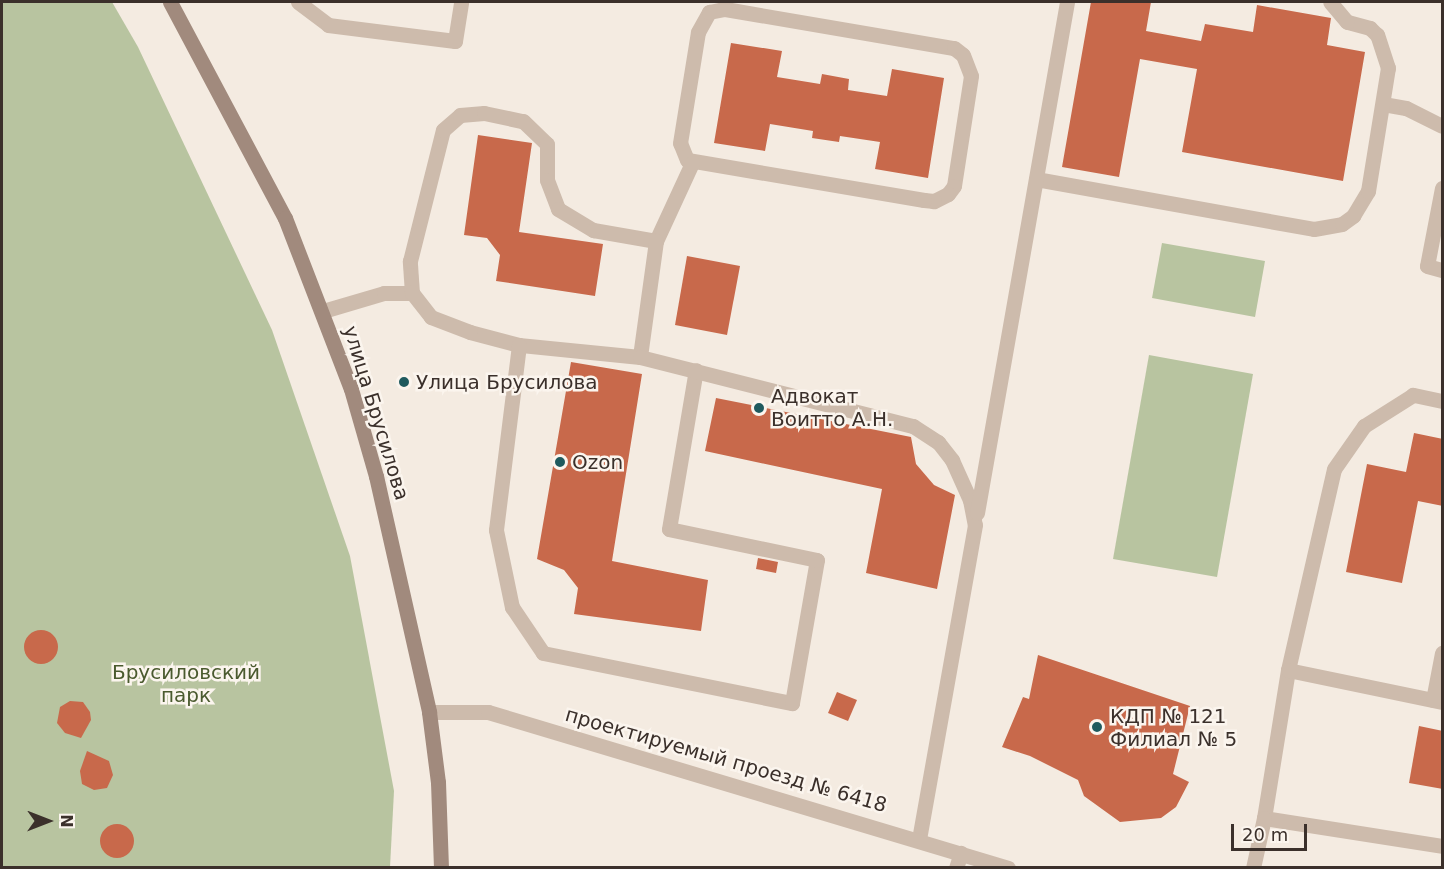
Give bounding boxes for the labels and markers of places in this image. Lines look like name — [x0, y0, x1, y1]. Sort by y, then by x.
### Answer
place label: Улица Брусилова — [416, 370, 598, 394]
marker: Улица Брусилова — [397, 375, 411, 389]
place label: Адвокат Воитто А.Н. — [771, 384, 893, 431]
marker: Адвокат Воитто А.Н. — [752, 401, 766, 415]
place label: Ozon — [572, 450, 623, 474]
marker: Ozon — [553, 455, 567, 469]
place label: КДП № 121 Филиал № 5 — [1110, 704, 1237, 751]
marker: КДП № 121 Филиал № 5 — [1088, 718, 1106, 736]

